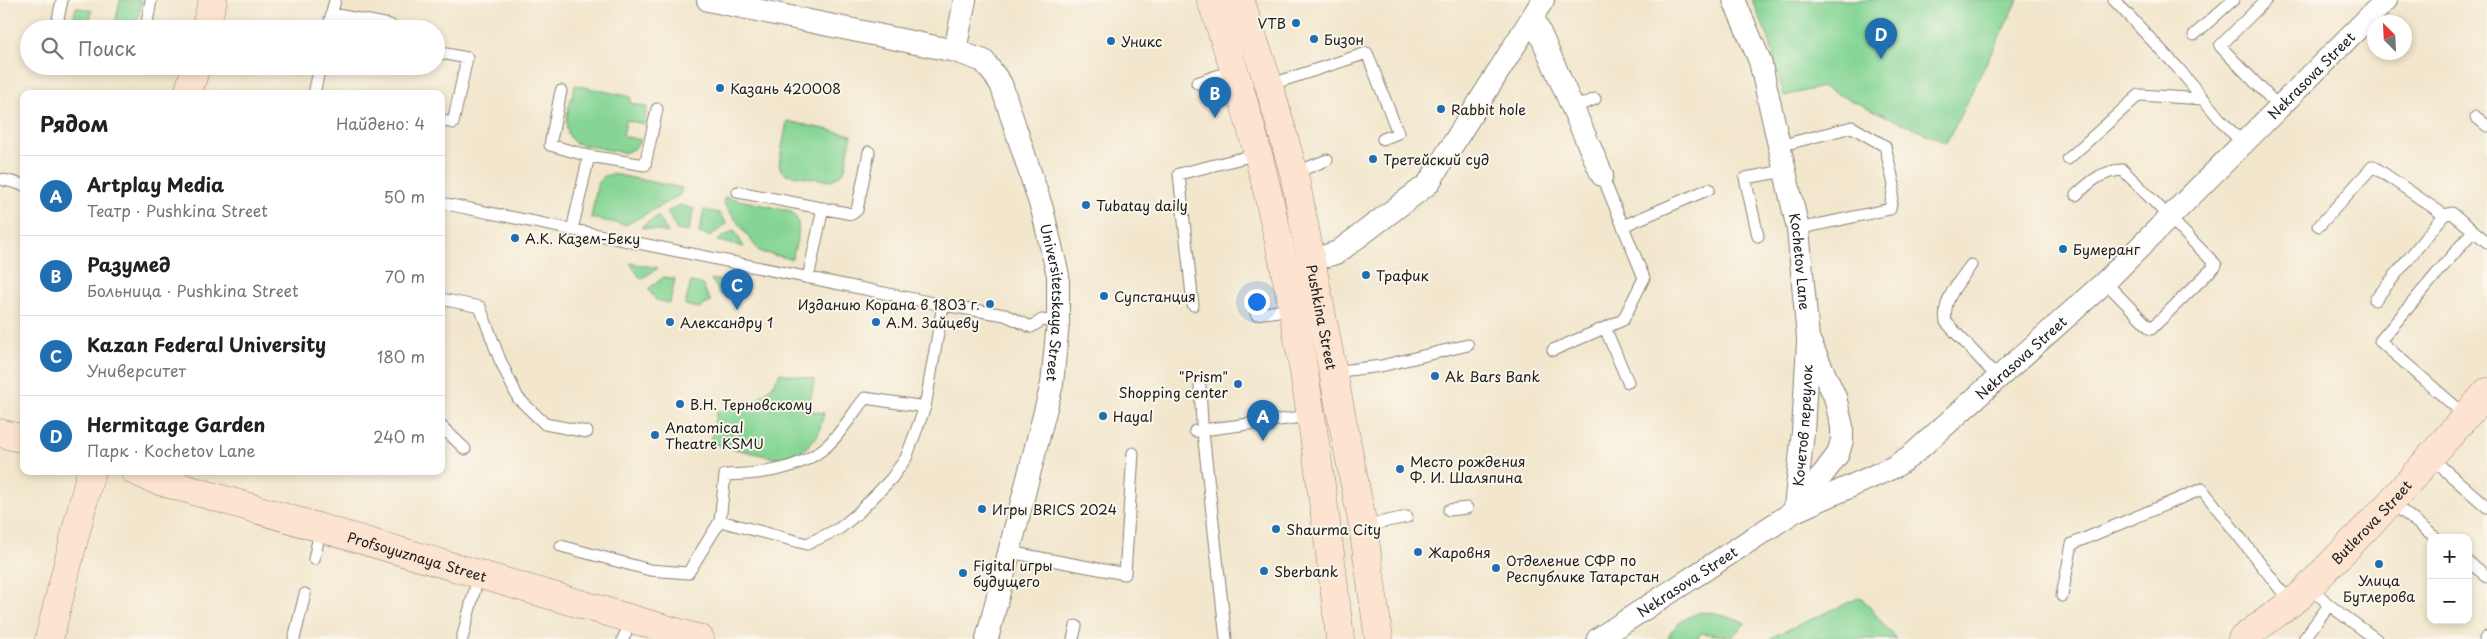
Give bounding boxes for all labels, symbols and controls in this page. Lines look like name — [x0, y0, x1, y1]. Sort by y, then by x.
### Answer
place label: VTB — [1258, 13, 1286, 34]
north arrow — [2367, 15, 2412, 60]
marker: VTB — [1290, 17, 1302, 29]
pin: D — [1865, 18, 1897, 59]
search box — [20, 20, 445, 75]
street label: Nekrasova Street — [2263, 26, 2360, 124]
place label: Бизон — [1324, 29, 1364, 50]
place label: Уникс — [1121, 31, 1162, 52]
marker: Бизон — [1308, 33, 1320, 45]
icon: search — [38, 34, 66, 62]
text: Поиск — [78, 34, 136, 62]
marker: Уникс — [1105, 35, 1117, 47]
pin: B — [1199, 77, 1231, 118]
place label: Казань 420008 — [730, 78, 841, 99]
marker: Казань 420008 — [714, 82, 726, 94]
place label: Rabbit hole — [1451, 99, 1526, 120]
marker: Rabbit hole — [1435, 103, 1447, 115]
text: Рядом — [40, 107, 108, 139]
text: Найдено: 4 — [336, 111, 425, 135]
place label: Третейский суд — [1383, 149, 1489, 170]
marker: Третейский суд — [1367, 153, 1379, 165]
text: Artplay Media — [87, 170, 224, 198]
text: A — [50, 184, 62, 208]
text: 50 m — [384, 184, 425, 208]
place label: Tubatay daily — [1096, 195, 1188, 216]
text: Театр · Pushkina Street — [87, 198, 268, 222]
marker: Tubatay daily — [1080, 199, 1092, 211]
street label: Kochetov Lane — [1784, 211, 1816, 311]
street label: Universitetskaya Street — [1035, 221, 1069, 383]
place label: А.К. Казем-Беку — [525, 228, 640, 249]
marker: А.К. Казем-Беку — [509, 232, 521, 244]
place label: Бумеранг — [2073, 239, 2141, 260]
marker: Бумеранг — [2057, 243, 2069, 255]
text: Разумед — [87, 250, 171, 278]
street label: Pushkina Street — [1302, 263, 1343, 372]
text: B — [51, 264, 61, 288]
text: 70 m — [385, 264, 425, 288]
place label: Трафик — [1376, 265, 1429, 286]
pin: C — [721, 269, 753, 310]
marker: Трафик — [1360, 269, 1372, 281]
text: Больница · Pushkina Street — [87, 278, 298, 302]
place label: Супстанция — [1114, 286, 1196, 307]
your location — [1244, 289, 1270, 315]
marker: Супстанция — [1098, 290, 1110, 302]
place label: Изданию Корана в 1803 г. — [798, 294, 980, 315]
marker: Изданию Корана в 1803 г. — [984, 298, 996, 310]
street label: Nekrasova Street — [1970, 311, 2071, 404]
place label: Александру 1 — [680, 312, 773, 333]
place label: А.М. Зайцеву — [886, 312, 979, 333]
marker: Александру 1 — [664, 316, 676, 328]
marker: А.М. Зайцеву — [870, 316, 882, 328]
text: Kazan Federal University — [87, 330, 326, 358]
text: C — [50, 344, 62, 368]
text: 180 m — [377, 344, 425, 368]
text: Университет — [87, 358, 186, 382]
street label: Кочетов переулок — [1787, 363, 1817, 487]
place label: "Prism" Shopping center — [1118, 366, 1228, 403]
place label: Ak Bars Bank — [1445, 366, 1541, 387]
marker: Ak Bars Bank — [1429, 370, 1441, 382]
marker: "Prism" Shopping center — [1232, 378, 1244, 390]
place label: В.Н. Терновскому — [690, 394, 812, 415]
marker: В.Н. Терновскому — [674, 398, 686, 410]
pin: A — [1247, 400, 1279, 441]
place label: Hayal — [1113, 406, 1153, 427]
text: Hermitage Garden — [87, 410, 265, 438]
marker: Hayal — [1097, 410, 1109, 422]
place label: Anatomical Theatre KSMU — [665, 417, 764, 454]
text: D — [50, 424, 62, 448]
text: 240 m — [373, 424, 425, 448]
marker: Anatomical Theatre KSMU — [649, 429, 661, 441]
text: Парк · Kochetov Lane — [87, 438, 256, 462]
place label: Место рождения Ф. И. Шаляпина — [1410, 451, 1526, 488]
marker: Место рождения Ф. И. Шаляпина — [1394, 463, 1406, 475]
street label: Butlerova Street — [2326, 475, 2416, 569]
place label: Игры BRICS 2024 — [992, 499, 1117, 520]
marker: Игры BRICS 2024 — [976, 503, 988, 515]
place label: Shaurma City — [1286, 519, 1381, 540]
marker: Shaurma City — [1270, 523, 1282, 535]
street label: Profsoyuznaya Street — [345, 526, 490, 587]
map controls — [2427, 534, 2472, 624]
button: + — [2427, 534, 2472, 579]
street label: Nekrasova Street — [1632, 541, 1742, 622]
place label: Жаровня — [1428, 542, 1491, 563]
marker: Жаровня — [1412, 546, 1424, 558]
place label: Отделение СФР по Республике Татарстан — [1506, 550, 1659, 587]
place label: Figital игры будущего — [973, 555, 1053, 592]
marker: Улица Бутлерова — [2373, 558, 2385, 570]
place label: Sberbank — [1274, 561, 1339, 582]
marker: Отделение СФР по Республике Татарстан — [1490, 562, 1502, 574]
marker: Sberbank — [1258, 565, 1270, 577]
marker: Figital игры будущего — [957, 567, 969, 579]
place label: Улица Бутлерова — [2343, 570, 2415, 607]
button: − — [2427, 579, 2472, 624]

